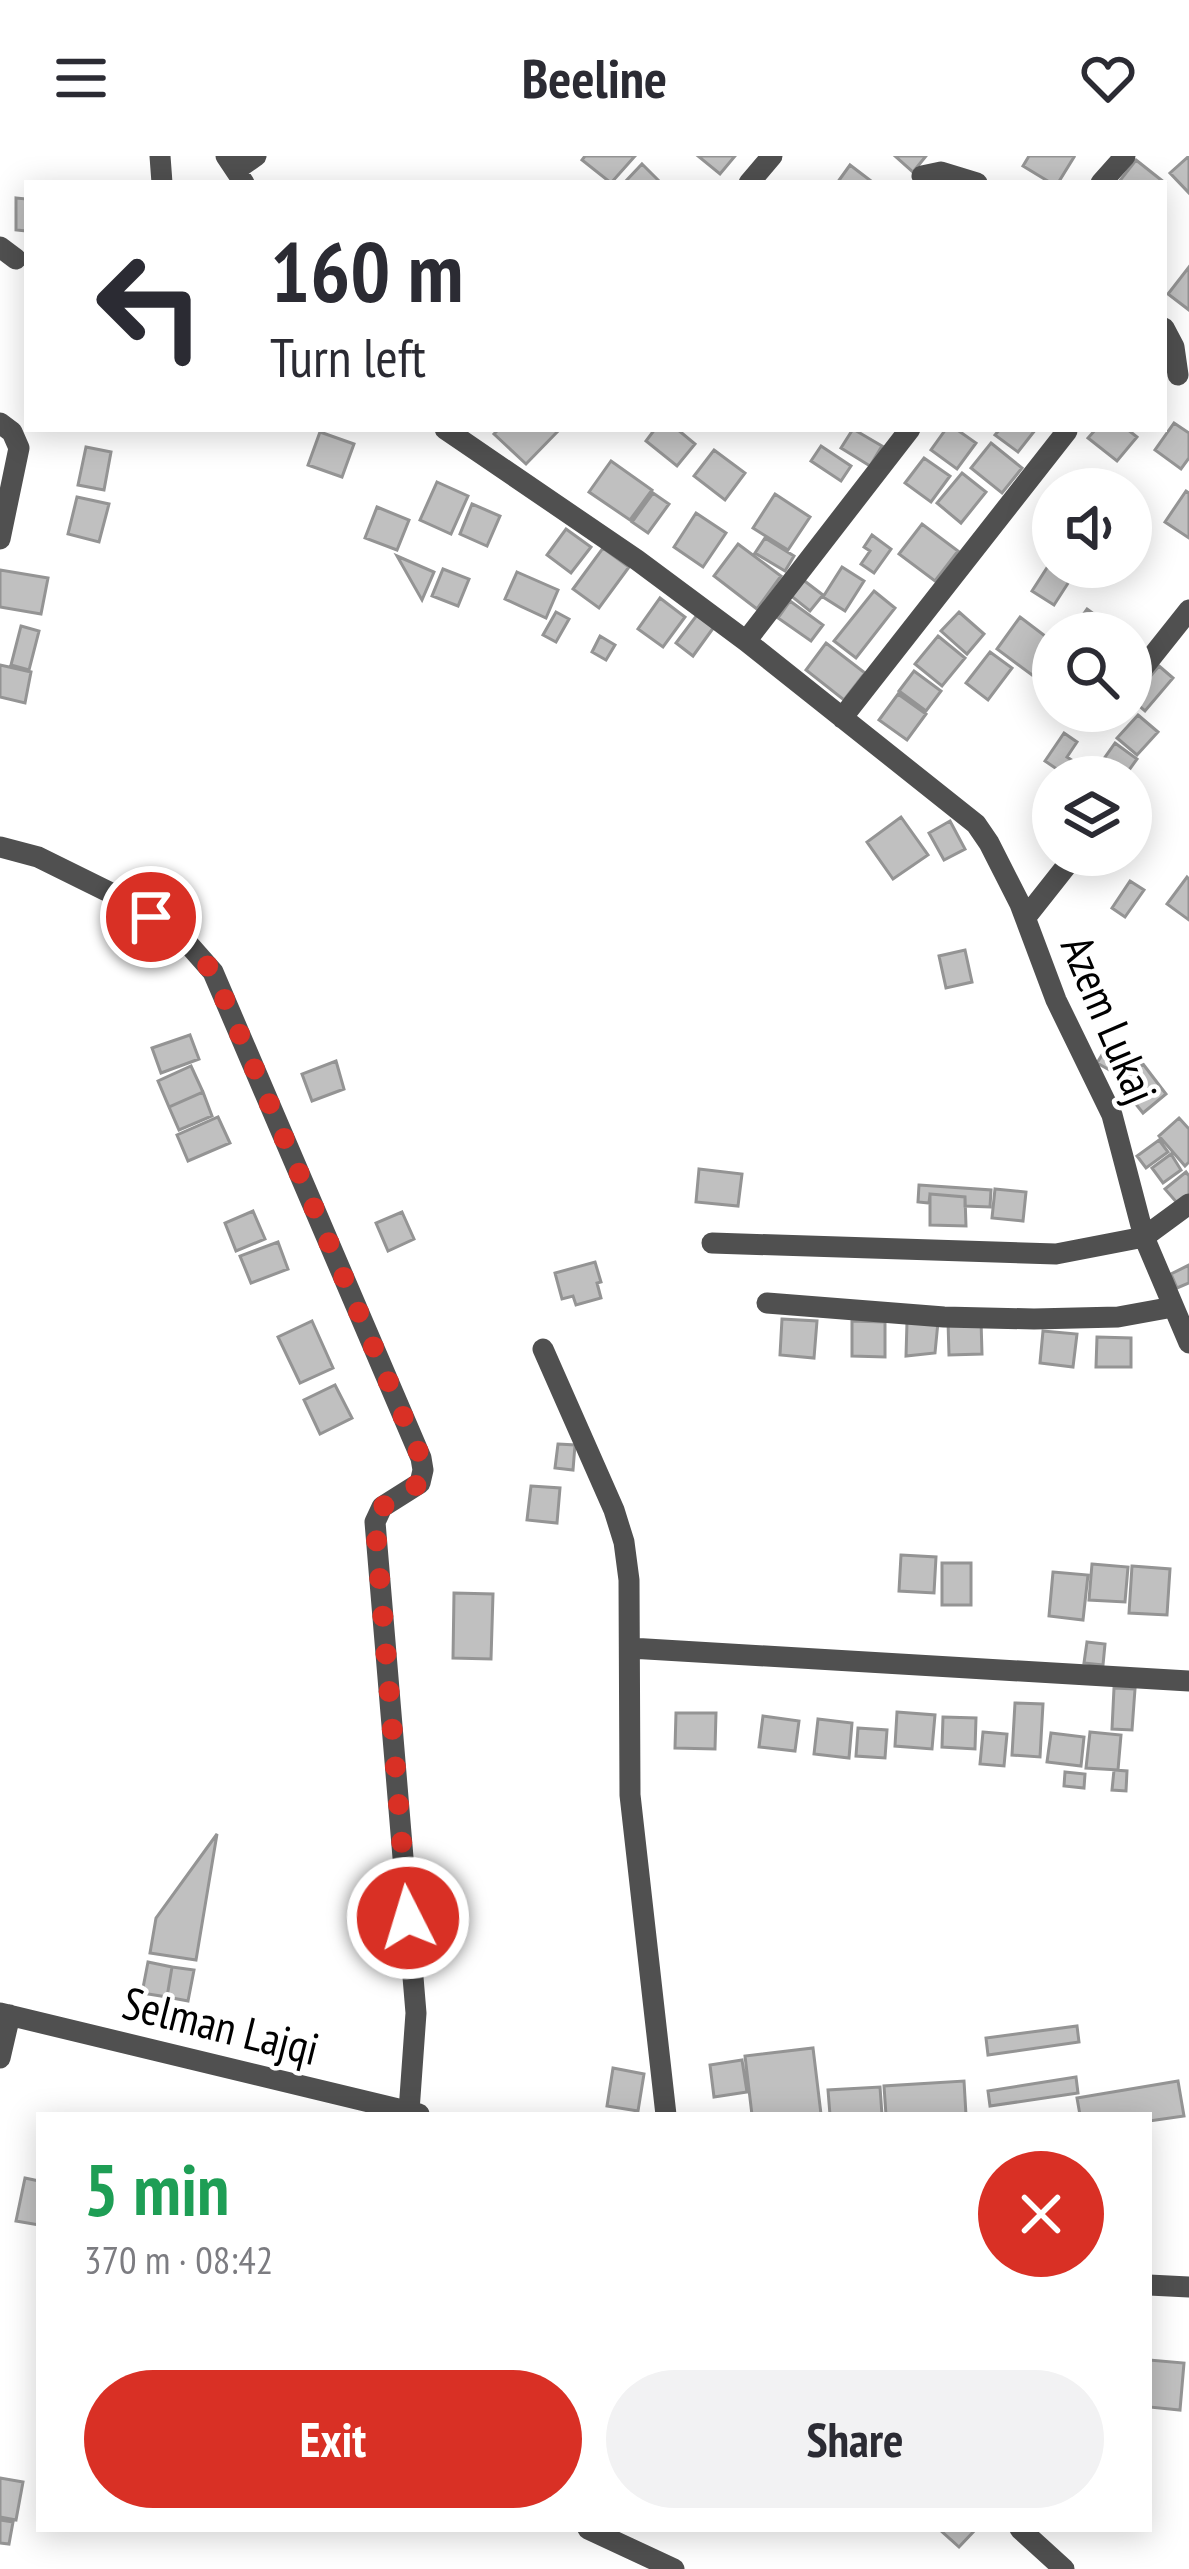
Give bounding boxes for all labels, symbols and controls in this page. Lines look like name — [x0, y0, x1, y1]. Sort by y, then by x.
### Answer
text: Beeline — [522, 43, 667, 113]
icon: menu — [48, 45, 114, 111]
icon: heart — [1075, 45, 1141, 111]
text: 160 m — [270, 216, 463, 325]
icon: left — [72, 228, 228, 384]
text: Turn left — [270, 322, 426, 392]
map controls — [1032, 468, 1152, 876]
button: sound — [1032, 468, 1152, 588]
button: search — [1032, 612, 1152, 732]
button: layers — [1032, 756, 1152, 876]
pin — [100, 866, 202, 968]
icon: arrive — [118, 884, 184, 950]
street label: Azem Lukaj — [1049, 926, 1171, 1112]
position arrow — [345, 1855, 471, 1981]
street label: Selman Lajqi — [117, 1973, 325, 2077]
text: 5 min — [84, 2142, 229, 2235]
button: close — [978, 2151, 1104, 2277]
text: 370 m · 08:42 — [84, 2234, 273, 2285]
button: Exit — [84, 2370, 582, 2508]
button: Share — [606, 2370, 1104, 2508]

